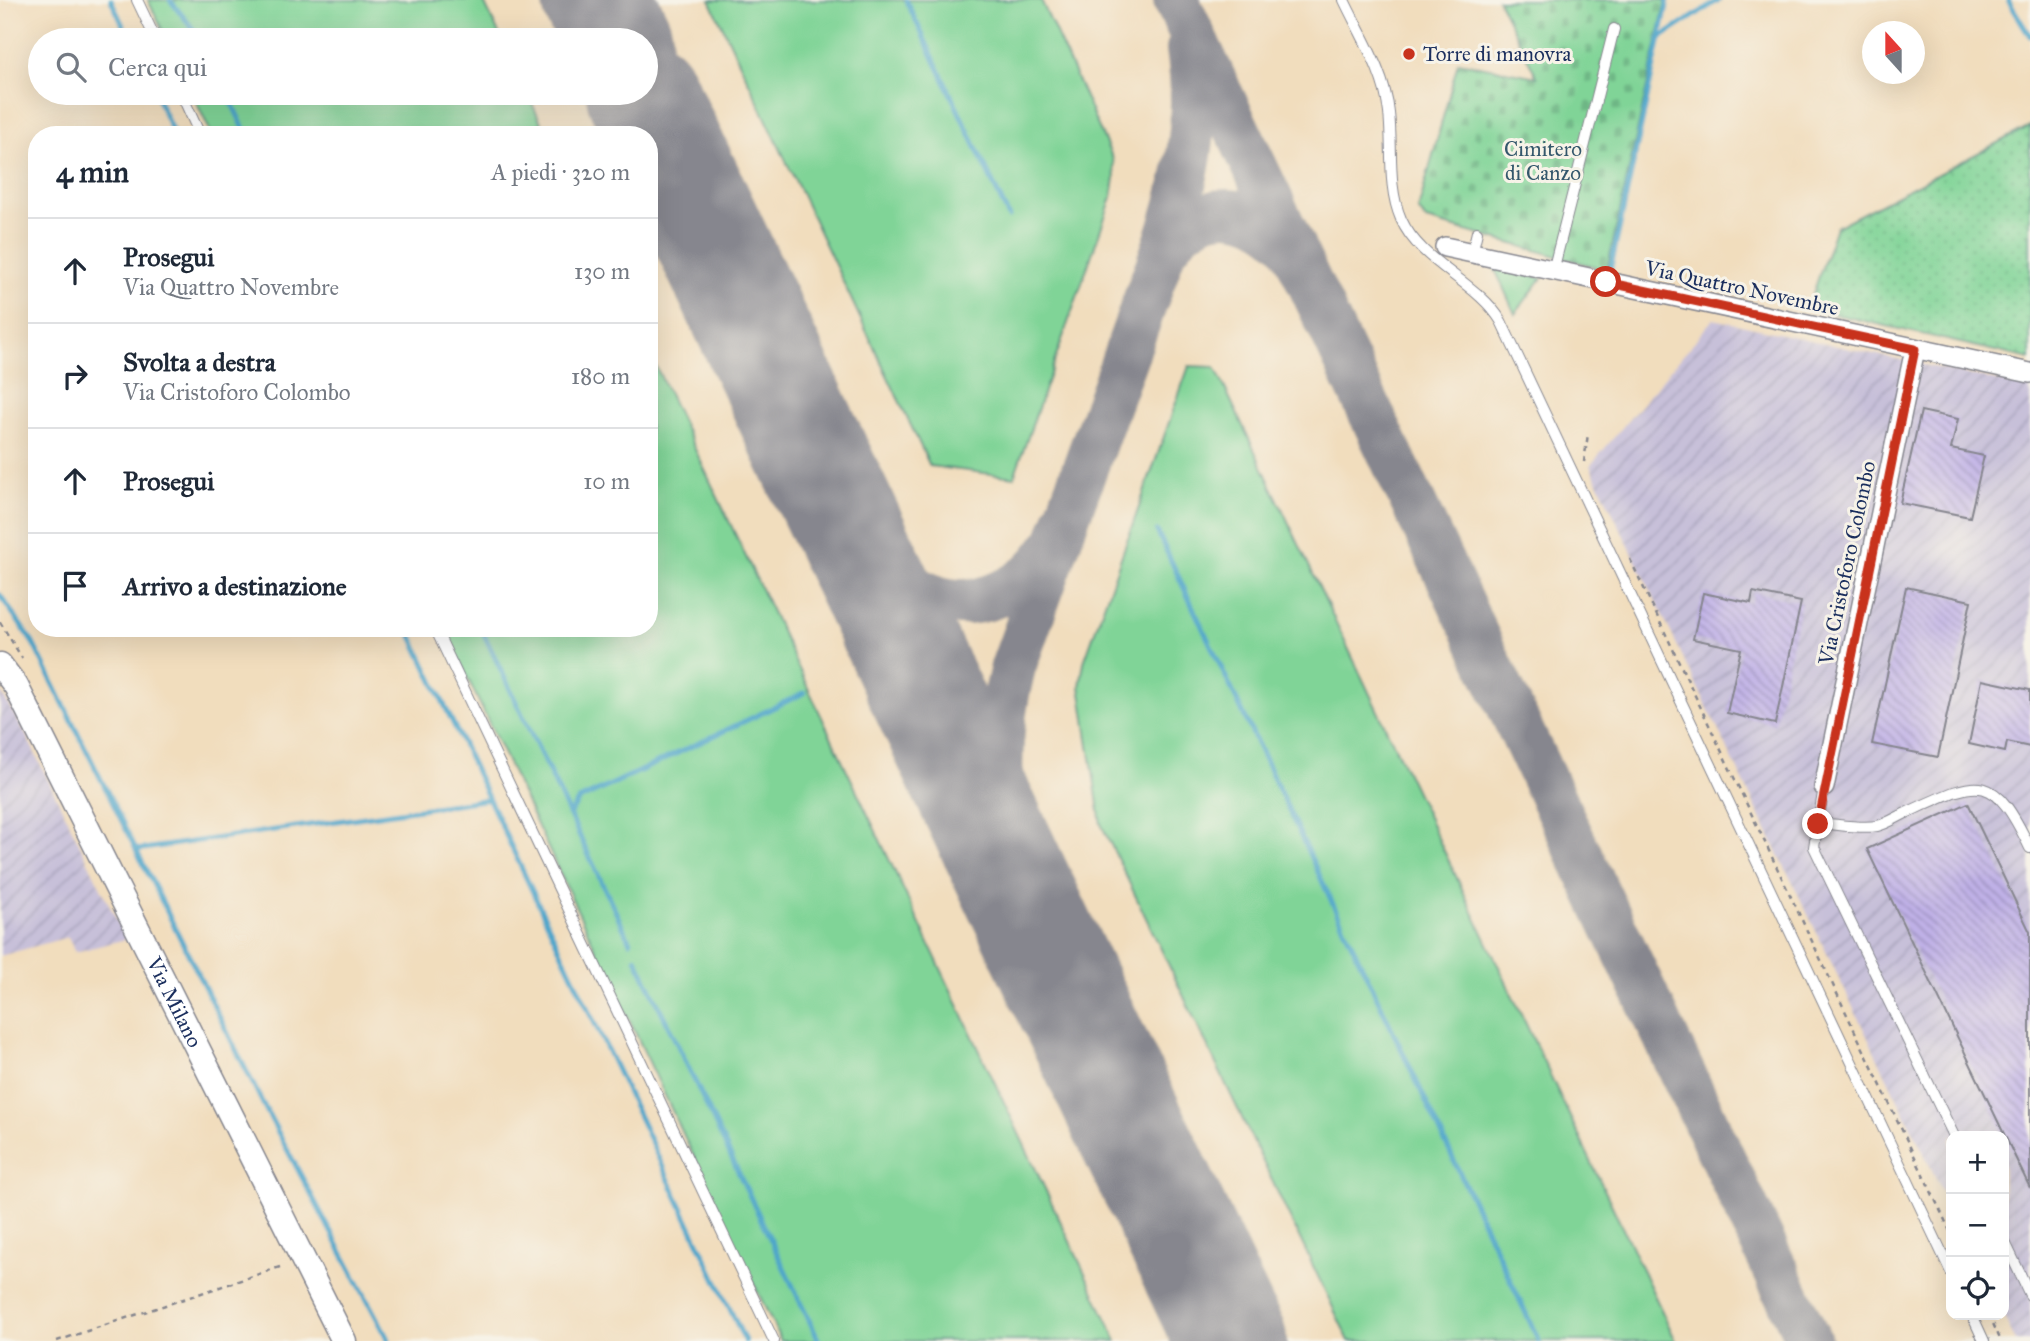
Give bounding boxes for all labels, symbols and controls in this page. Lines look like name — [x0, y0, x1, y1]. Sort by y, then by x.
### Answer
north arrow — [1862, 21, 1925, 84]
search box — [28, 28, 658, 105]
place label: Torre di manovra — [1423, 41, 1572, 67]
marker: Torre di manovra — [1401, 46, 1417, 62]
icon: search — [52, 48, 90, 86]
text: Cerca qui — [108, 51, 207, 83]
park label: Cimitero di Canzo — [1504, 136, 1582, 186]
text: 4 min — [56, 154, 129, 190]
text: A piedi · 320 m — [491, 158, 630, 186]
text: Prosegui — [123, 241, 214, 273]
icon: ahead — [56, 252, 94, 290]
street label: Via Quattro Novembre — [1642, 255, 1841, 321]
text: 130 m — [574, 257, 630, 285]
route start — [1590, 266, 1621, 297]
text: Via Quattro Novembre — [123, 273, 339, 301]
text: Svolta a destra — [123, 346, 276, 378]
icon: right — [56, 357, 94, 395]
text: 180 m — [571, 362, 630, 390]
text: Via Cristoforo Colombo — [123, 378, 351, 406]
street label: Via Cristoforo Colombo — [1812, 458, 1881, 668]
icon: ahead — [56, 462, 94, 500]
text: Prosegui — [123, 465, 214, 497]
text: 10 m — [583, 467, 630, 495]
icon: arrive — [56, 567, 94, 605]
text: Arrivo a destinazione — [123, 570, 347, 602]
route end — [1802, 808, 1833, 839]
street label: Via Milano — [140, 952, 208, 1052]
map controls — [1946, 1131, 2009, 1320]
button: + — [1946, 1131, 2009, 1194]
button: − — [1946, 1194, 2009, 1257]
button: locate — [1946, 1257, 2009, 1320]

